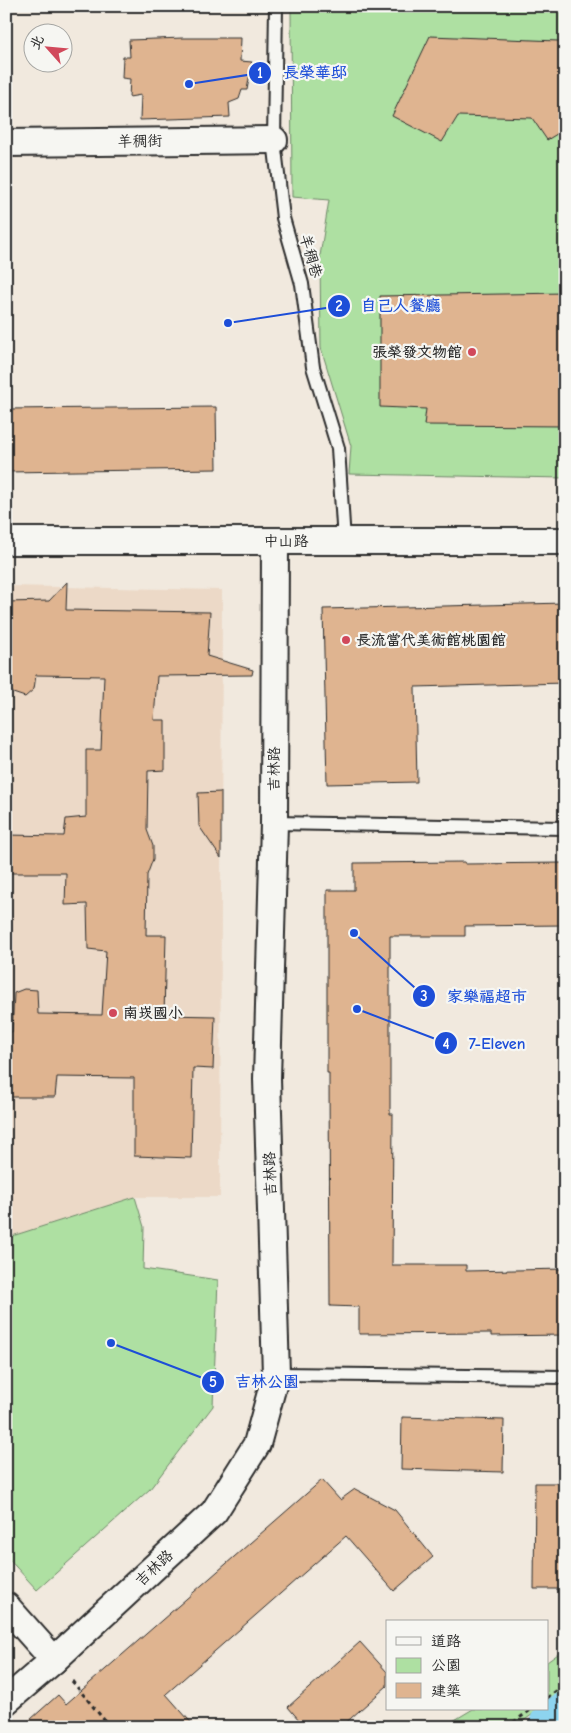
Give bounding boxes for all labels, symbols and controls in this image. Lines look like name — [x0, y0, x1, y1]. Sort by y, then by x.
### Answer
north arrow — [22, 22, 72, 72]
text: 北 — [26, 32, 48, 52]
callout: 長榮華邸 — [248, 57, 357, 88]
text: 1 — [257, 64, 263, 82]
text: 長榮華邸 — [283, 64, 347, 82]
street label: 羊稠街 — [117, 132, 163, 150]
street label: 羊稠巷 — [296, 232, 326, 280]
callout: 自己人餐廳 — [326, 290, 451, 321]
text: 2 — [335, 297, 343, 315]
text: 自己人餐廳 — [361, 297, 441, 315]
place label: 張榮發文物館 — [372, 343, 462, 361]
marker: 張榮發文物館 — [466, 346, 478, 358]
street label: 中山路 — [263, 532, 309, 550]
place label: 長流當代美術館桃園館 — [356, 631, 506, 649]
marker: 長流當代美術館桃園館 — [340, 634, 352, 646]
street label: 吉林路 — [265, 746, 283, 792]
callout: 家樂福超市 — [412, 981, 537, 1012]
text: 3 — [420, 987, 428, 1005]
text: 家樂福超市 — [447, 988, 527, 1006]
place label: 南崁國小 — [123, 1004, 183, 1022]
marker: 南崁國小 — [107, 1007, 119, 1019]
callout: 7-Eleven — [433, 1028, 535, 1059]
text: 4 — [442, 1035, 450, 1053]
text: 7-Eleven — [469, 1035, 525, 1053]
street label: 吉林路 — [260, 1151, 280, 1197]
callout: 吉林公園 — [200, 1366, 309, 1397]
text: 5 — [209, 1373, 217, 1391]
text: 吉林公園 — [235, 1373, 299, 1391]
street label: 吉林路 — [131, 1546, 177, 1590]
legend — [386, 1620, 548, 1710]
text: 道路 — [431, 1632, 461, 1650]
text: 公園 — [431, 1656, 461, 1674]
text: 建築 — [431, 1682, 461, 1700]

